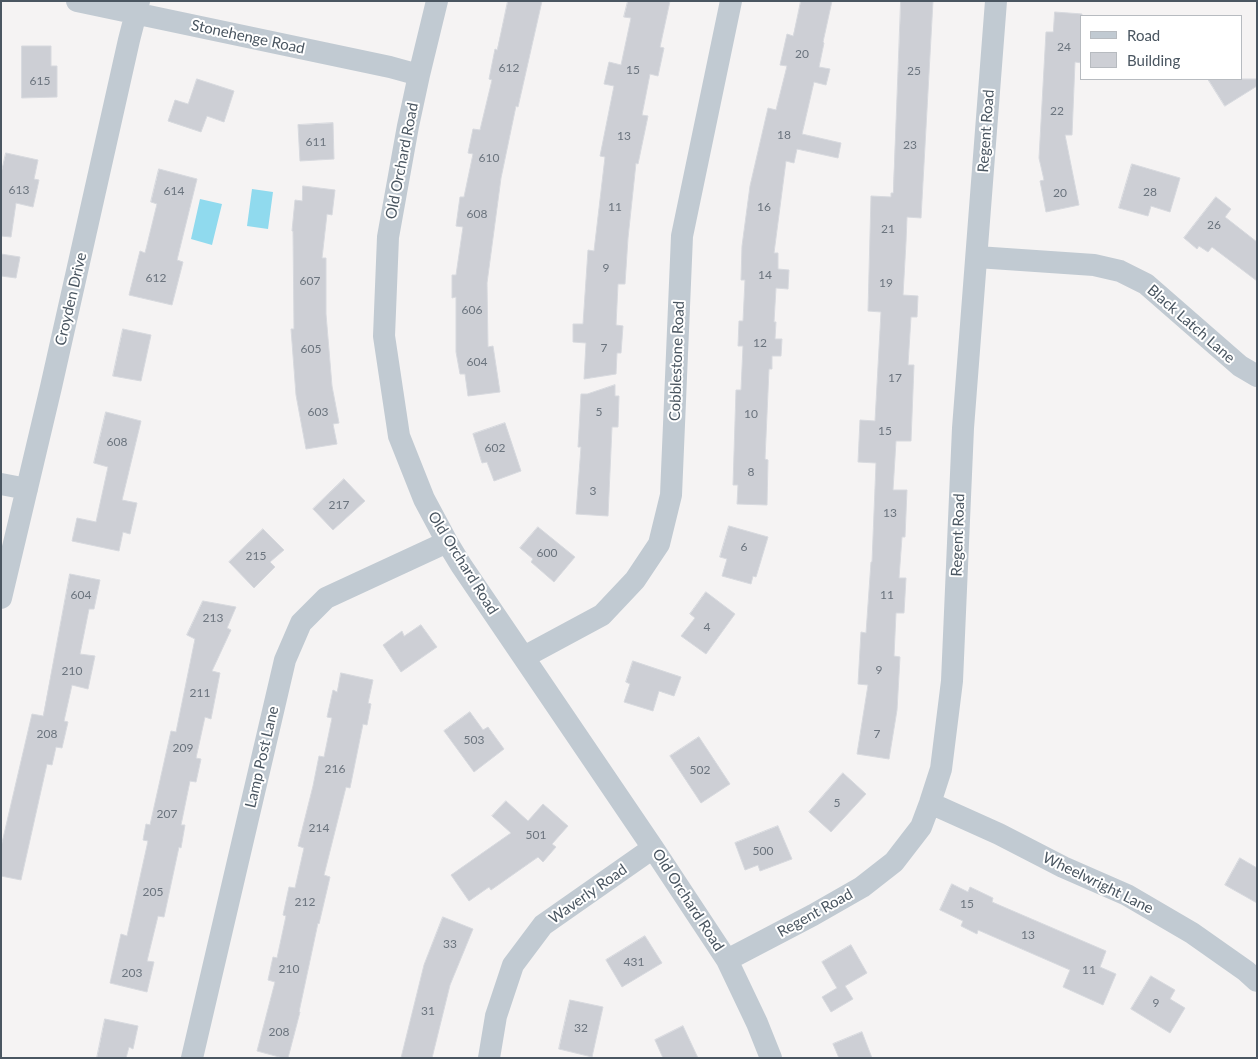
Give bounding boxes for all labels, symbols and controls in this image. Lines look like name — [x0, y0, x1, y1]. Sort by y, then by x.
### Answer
legend — [1080, 15, 1243, 80]
street label: Stonehenge Road — [190, 16, 306, 58]
text: Road — [1127, 26, 1160, 44]
house number: 24 — [1057, 40, 1071, 54]
house number: 20 — [795, 47, 809, 61]
text: Building — [1127, 51, 1180, 69]
house number: 612 — [499, 61, 519, 75]
house number: 15 — [626, 63, 640, 77]
house number: 25 — [907, 64, 921, 78]
house number: 615 — [30, 74, 50, 88]
street label: Regent Road — [974, 89, 998, 173]
street label: Old Orchard Road — [382, 101, 422, 221]
house number: 22 — [1050, 104, 1064, 118]
house number: 18 — [777, 128, 791, 142]
house number: 13 — [617, 129, 631, 143]
house number: 611 — [306, 135, 326, 149]
house number: 23 — [903, 138, 917, 152]
house number: 610 — [479, 151, 499, 165]
house number: 613 — [9, 183, 29, 197]
house number: 614 — [164, 184, 184, 198]
house number: 28 — [1143, 185, 1157, 199]
house number: 20 — [1053, 186, 1067, 200]
house number: 11 — [608, 200, 622, 214]
house number: 16 — [757, 200, 771, 214]
house number: 608 — [467, 207, 487, 221]
house number: 26 — [1207, 218, 1221, 232]
house number: 21 — [881, 222, 895, 236]
street label: Croyden Drive — [52, 251, 90, 347]
house number: 9 — [603, 261, 609, 275]
house number: 14 — [758, 268, 772, 282]
house number: 612 — [146, 271, 166, 285]
house number: 607 — [300, 274, 320, 288]
house number: 19 — [879, 276, 893, 290]
street label: Black Latch Lane — [1143, 281, 1239, 367]
street label: Cobblestone Road — [666, 301, 688, 421]
house number: 606 — [462, 303, 482, 317]
house number: 12 — [753, 336, 767, 350]
house number: 7 — [601, 341, 607, 355]
house number: 605 — [301, 342, 321, 356]
house number: 604 — [467, 355, 487, 369]
house number: 17 — [888, 371, 902, 385]
house number: 603 — [308, 405, 328, 419]
house number: 5 — [596, 405, 602, 419]
house number: 10 — [744, 407, 758, 421]
house number: 15 — [878, 424, 892, 438]
house number: 608 — [107, 435, 127, 449]
house number: 602 — [485, 441, 505, 455]
house number: 8 — [748, 465, 754, 479]
house number: 3 — [590, 484, 596, 498]
street label: Regent Road — [948, 493, 968, 577]
house number: 217 — [329, 498, 349, 512]
house number: 13 — [883, 506, 897, 520]
street label: Old Orchard Road — [424, 508, 502, 618]
house number: 6 — [741, 540, 747, 554]
house number: 600 — [537, 546, 557, 560]
house number: 215 — [246, 549, 266, 563]
house number: 604 — [71, 588, 91, 602]
house number: 11 — [880, 588, 894, 602]
house number: 213 — [203, 611, 223, 625]
house number: 4 — [704, 620, 710, 634]
house number: 9 — [876, 663, 882, 677]
house number: 210 — [62, 664, 82, 678]
house number: 211 — [190, 686, 210, 700]
street label: Lamp Post Lane — [242, 704, 282, 810]
house number: 208 — [37, 727, 57, 741]
house number: 7 — [874, 727, 880, 741]
house number: 503 — [464, 733, 484, 747]
house number: 209 — [173, 741, 193, 755]
house number: 216 — [325, 762, 345, 776]
house number: 502 — [690, 763, 710, 777]
house number: 5 — [834, 796, 840, 810]
house number: 207 — [157, 807, 177, 821]
house number: 214 — [309, 821, 329, 835]
house number: 501 — [526, 828, 546, 842]
house number: 500 — [753, 844, 773, 858]
street label: Old Orchard Road — [648, 845, 728, 955]
street label: Wheelwright Lane — [1040, 848, 1156, 918]
street label: Waverly Road — [545, 860, 631, 928]
house number: 205 — [143, 885, 163, 899]
street label: Regent Road — [774, 885, 856, 941]
house number: 212 — [295, 895, 315, 909]
house number: 15 — [960, 897, 974, 911]
house number: 13 — [1021, 928, 1035, 942]
house number: 33 — [443, 937, 457, 951]
house number: 431 — [624, 955, 644, 969]
house number: 210 — [279, 962, 299, 976]
house number: 11 — [1082, 963, 1096, 977]
house number: 203 — [122, 966, 142, 980]
house number: 9 — [1153, 996, 1159, 1010]
house number: 31 — [421, 1004, 435, 1018]
house number: 32 — [574, 1021, 588, 1035]
house number: 208 — [269, 1025, 289, 1039]

